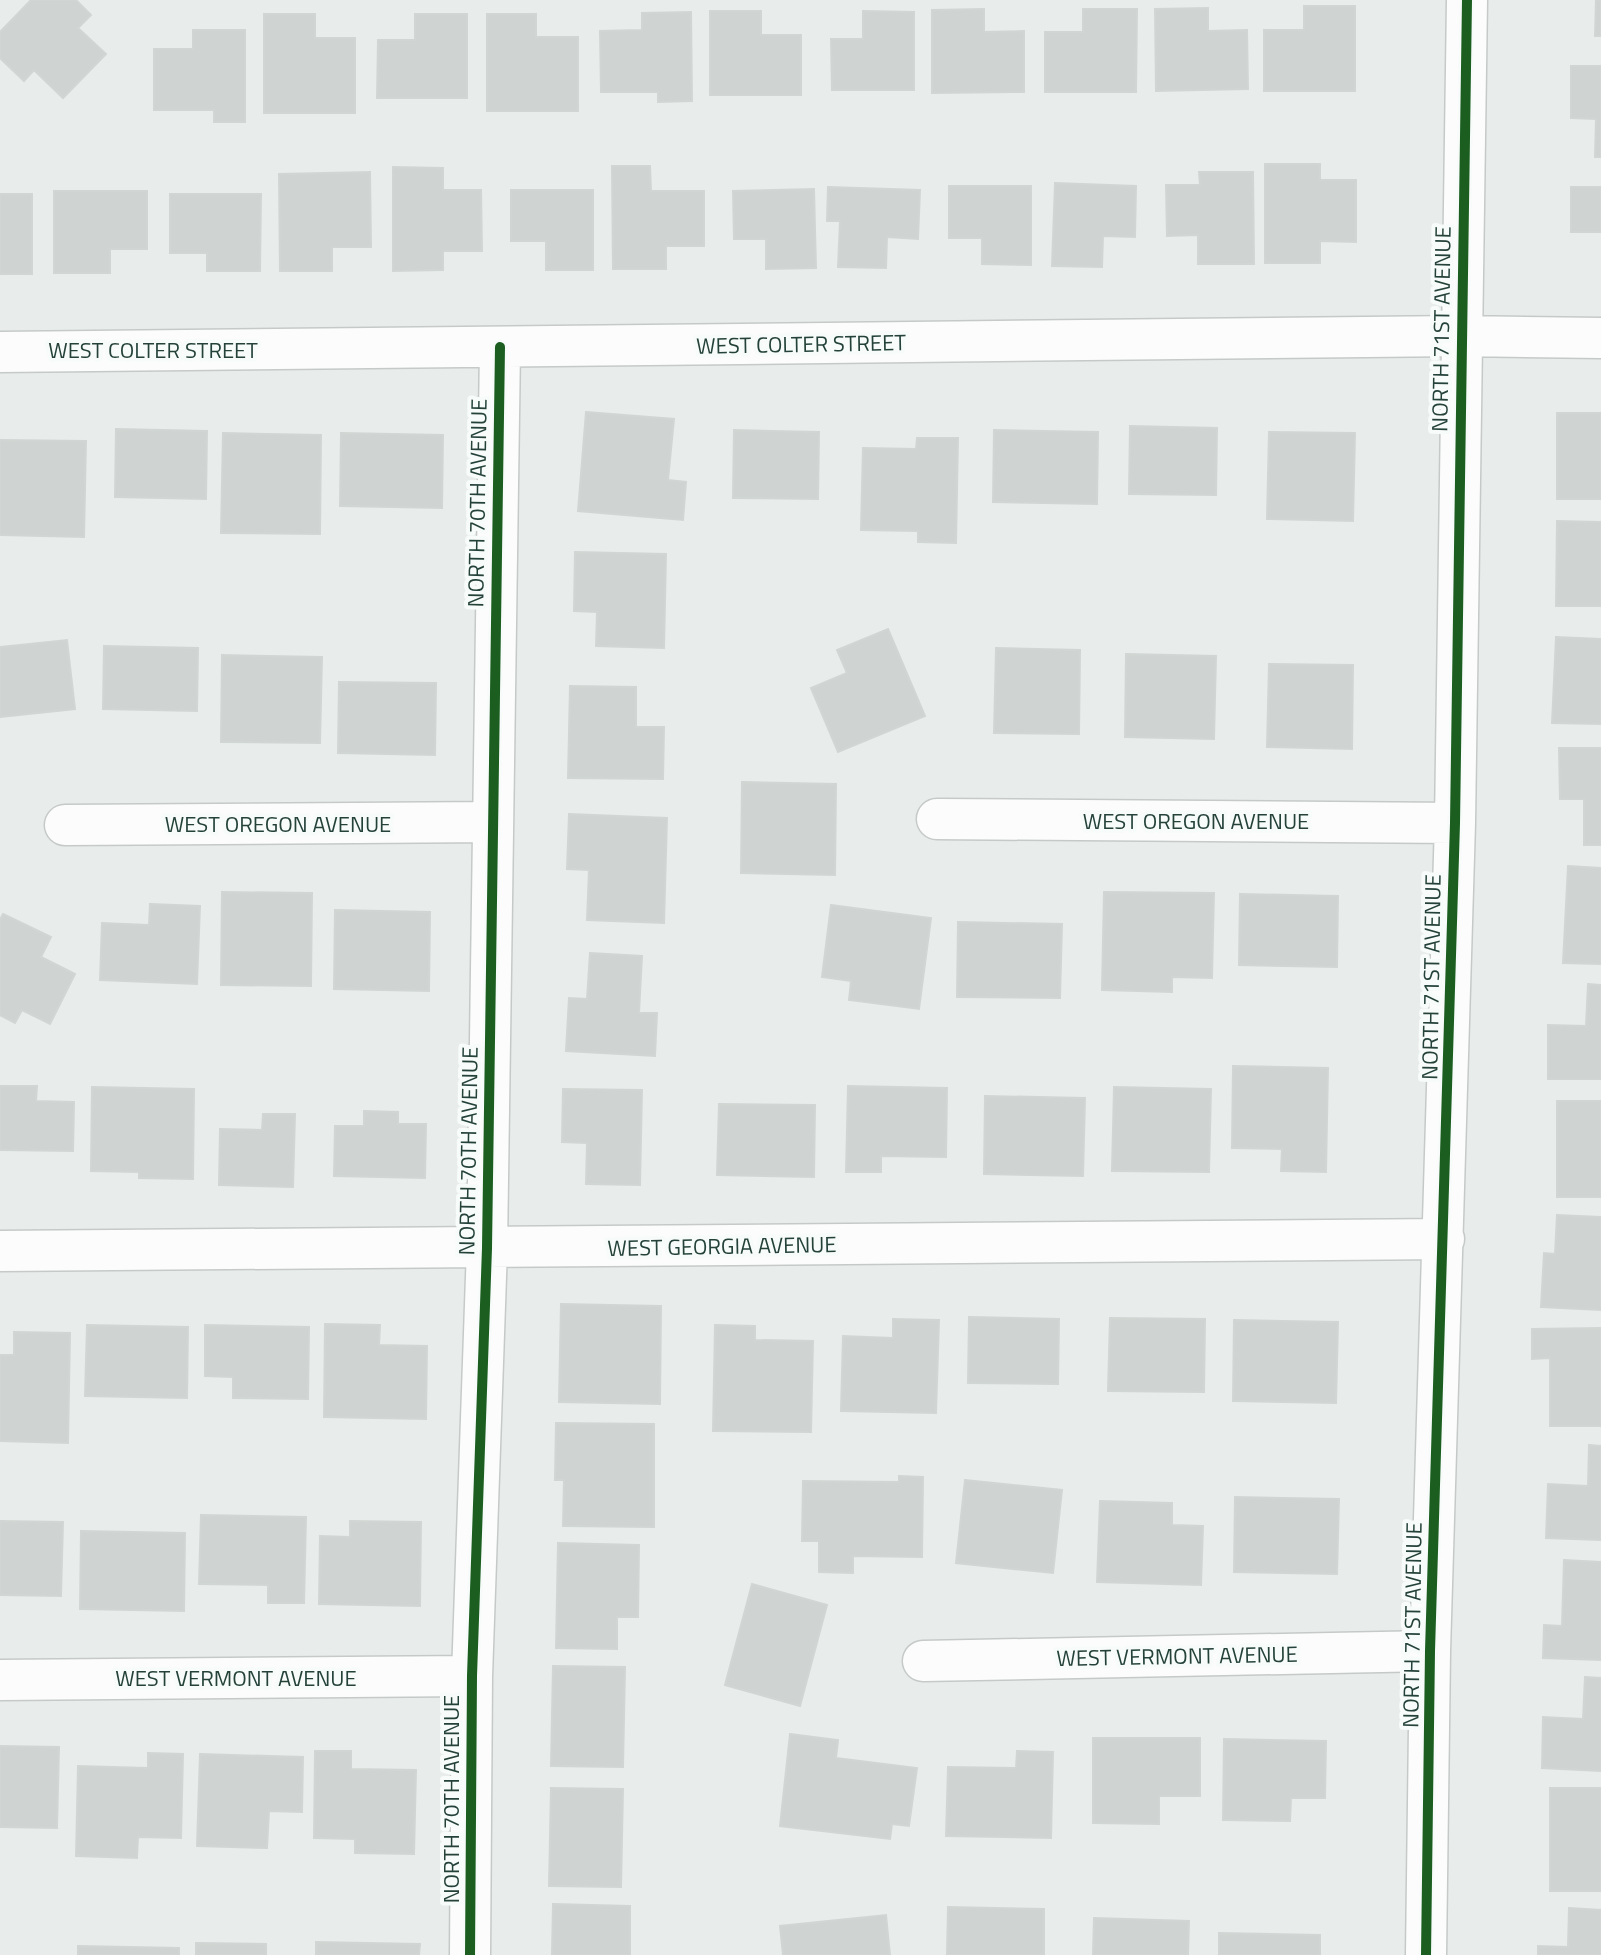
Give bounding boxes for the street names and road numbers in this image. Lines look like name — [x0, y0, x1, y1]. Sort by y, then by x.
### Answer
street label: NORTH 71ST AVENUE — [1422, 226, 1460, 432]
street label: WEST COLTER STREET — [696, 325, 907, 363]
street label: WEST COLTER STREET — [48, 333, 258, 367]
street label: NORTH 70TH AVENUE — [458, 398, 496, 608]
street label: WEST OREGON AVENUE — [1083, 804, 1309, 838]
street label: WEST OREGON AVENUE — [165, 807, 391, 841]
street label: NORTH 71ST AVENUE — [1412, 874, 1450, 1080]
street label: NORTH 70TH AVENUE — [449, 1046, 487, 1256]
street label: WEST GEORGIA AVENUE — [607, 1227, 837, 1265]
street label: NORTH 71ST AVENUE — [1393, 1522, 1431, 1728]
street label: WEST VERMONT AVENUE — [1056, 1637, 1298, 1675]
street label: WEST VERMONT AVENUE — [115, 1661, 357, 1695]
street label: NORTH 70TH AVENUE — [434, 1695, 468, 1903]

